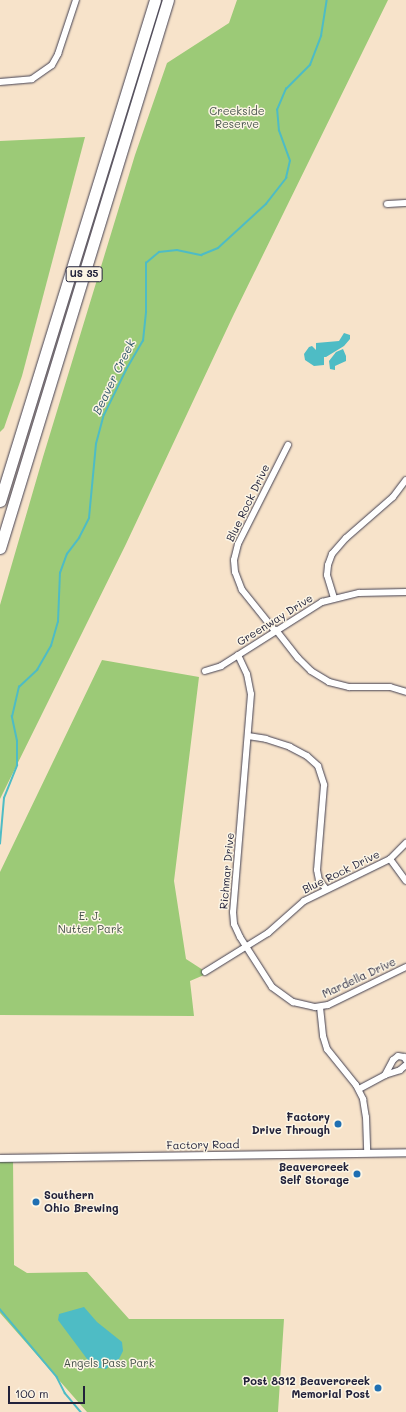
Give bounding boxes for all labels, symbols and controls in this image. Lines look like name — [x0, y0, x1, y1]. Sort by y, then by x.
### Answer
park label: Creekside Reserve — [209, 105, 265, 131]
road number: US 35 — [65, 266, 103, 282]
water label: Beaver Creek — [90, 337, 138, 417]
street label: Blue Rock Drive — [224, 462, 272, 544]
street label: Greenway Drive — [235, 591, 315, 649]
street label: Richmar Drive — [217, 832, 237, 910]
street label: Blue Rock Drive — [300, 848, 382, 896]
park label: E. J. Nutter Park — [58, 910, 122, 936]
street label: Mardella Drive — [320, 955, 398, 1001]
place label: Factory Drive Through — [252, 1111, 330, 1137]
marker: Factory Drive Through — [333, 1119, 343, 1129]
street label: Factory Road — [166, 1138, 240, 1152]
place label: Beavercreek Self Storage — [279, 1161, 349, 1187]
marker: Beavercreek Self Storage — [352, 1169, 362, 1179]
place label: Southern Ohio Brewing — [44, 1189, 118, 1215]
marker: Southern Ohio Brewing — [31, 1197, 41, 1207]
park label: Angels Pass Park — [63, 1356, 155, 1370]
place label: Post 8312 Beavercreek Memorial Post — [243, 1375, 370, 1401]
scale bar — [10, 1378, 87, 1404]
marker: Post 8312 Beavercreek Memorial Post — [373, 1383, 383, 1393]
text: 100 m — [15, 1385, 49, 1401]

